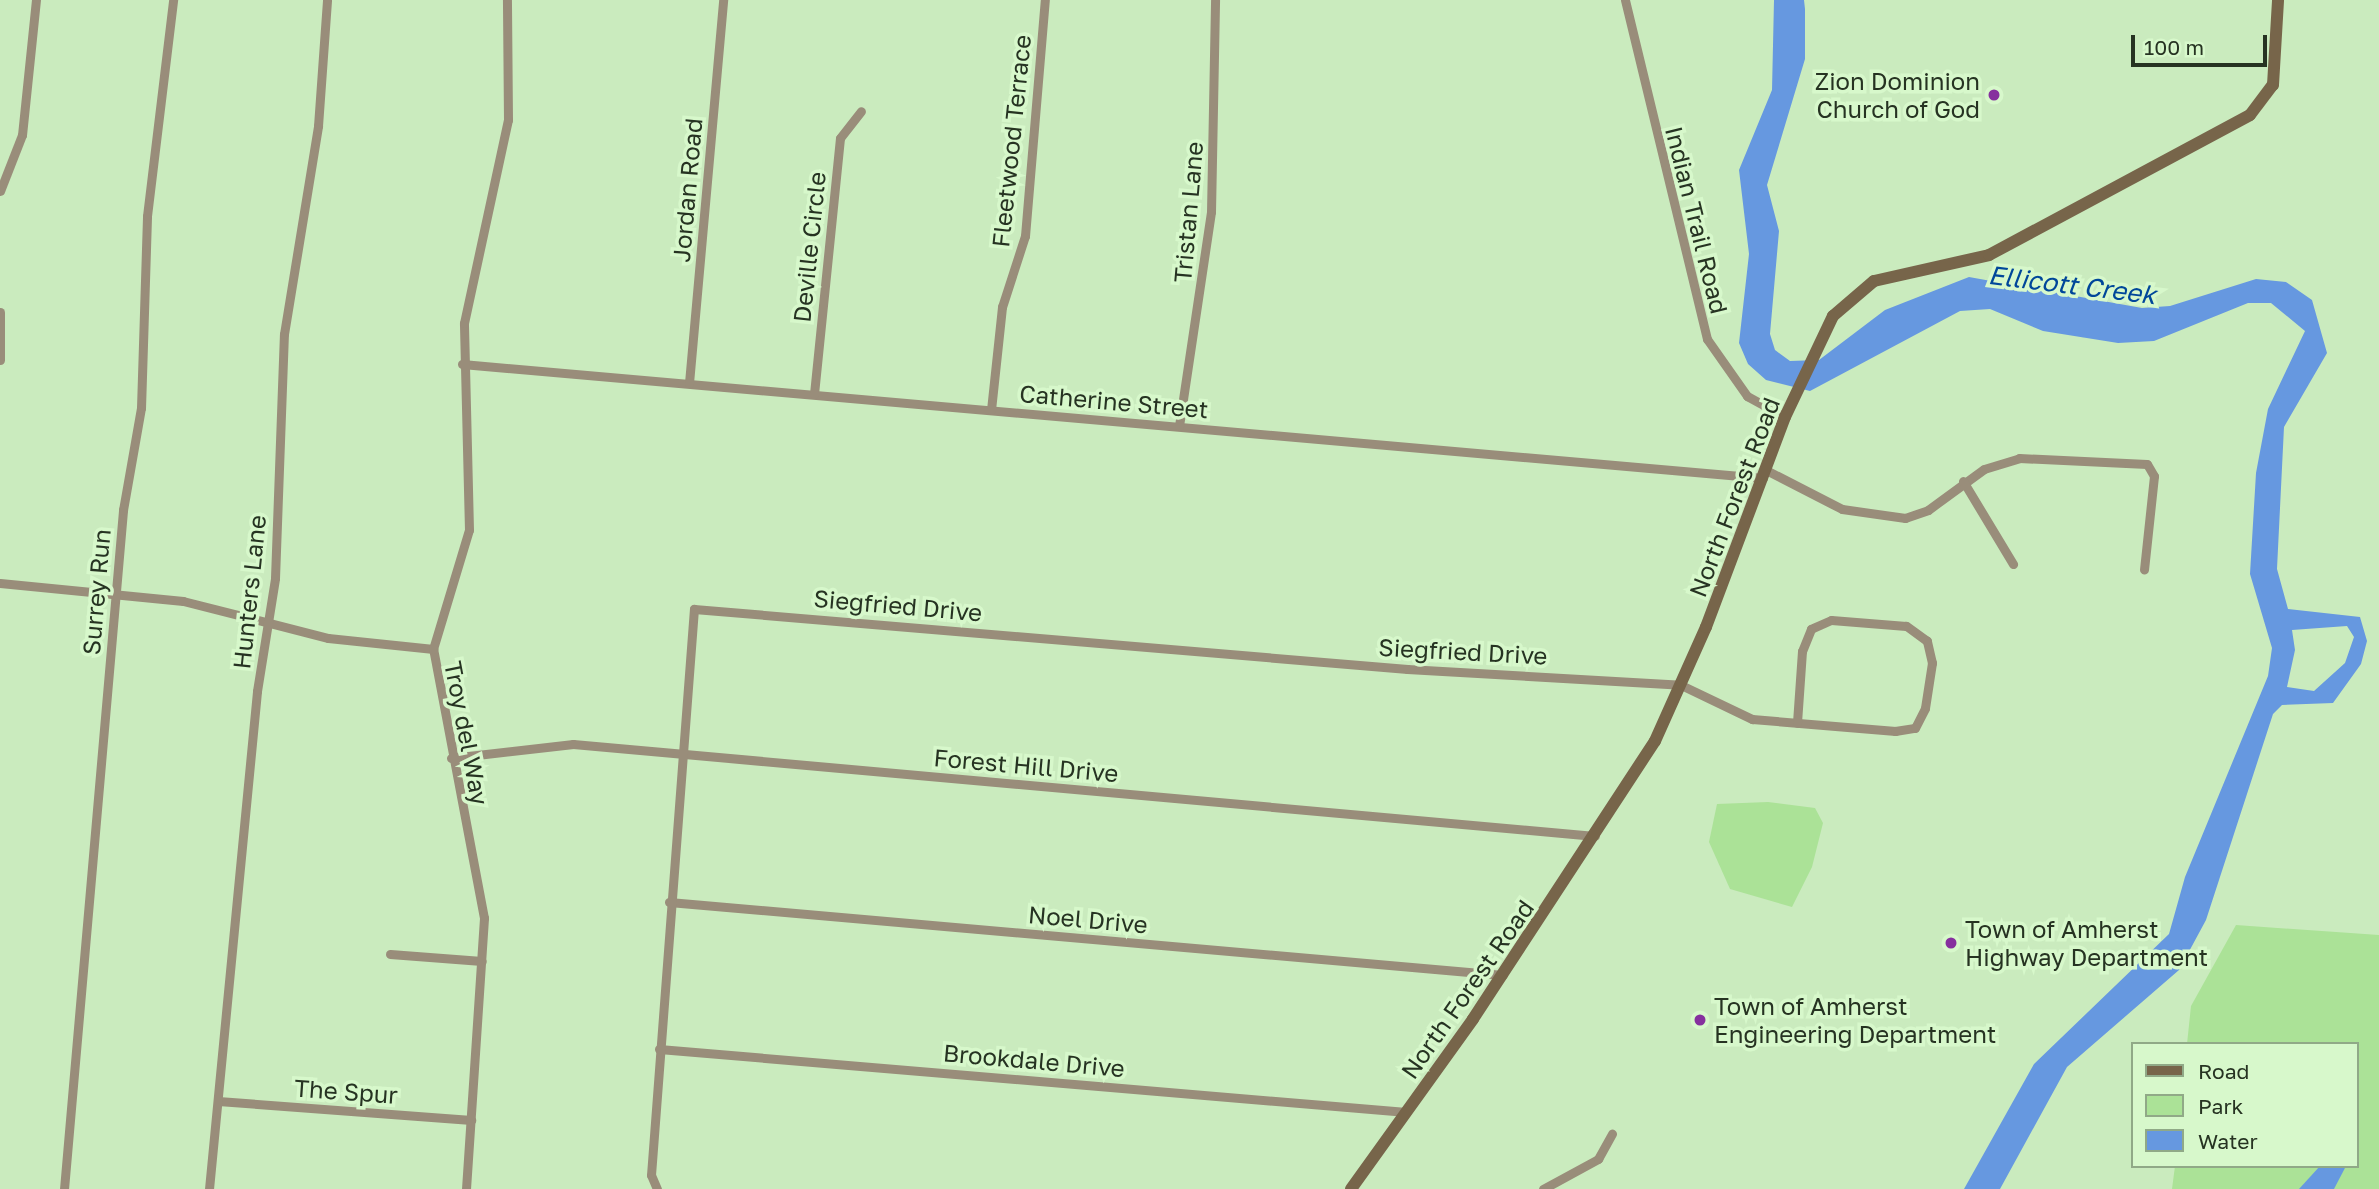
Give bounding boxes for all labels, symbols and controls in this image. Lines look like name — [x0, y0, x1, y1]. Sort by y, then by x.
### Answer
scale bar — [2134, 21, 2270, 65]
street label: Fleetwood Terrace — [986, 33, 1036, 249]
text: 100 m — [2144, 34, 2204, 60]
place label: Zion Dominion Church of God — [1815, 67, 1980, 123]
marker: Zion Dominion Church of God — [1986, 87, 2002, 103]
street label: Jordan Road — [666, 117, 708, 263]
street label: Indian Trail Road — [1660, 123, 1734, 317]
street label: Tristan Lane — [1167, 140, 1209, 284]
street label: Deville Circle — [787, 170, 831, 324]
water label: Ellicott Creek — [1986, 259, 2158, 311]
street label: Catherine Street — [1018, 378, 1210, 424]
street label: North Forest Road — [1683, 393, 1785, 601]
street label: Hunters Lane — [227, 513, 271, 671]
street label: Surrey Run — [76, 528, 116, 656]
street label: Siegfried Drive — [812, 583, 984, 627]
street label: Siegfried Drive — [1378, 632, 1548, 670]
street label: Troy del Way — [439, 659, 495, 807]
street label: Forest Hill Drive — [932, 743, 1120, 787]
street label: North Forest Road — [1395, 894, 1539, 1084]
street label: Noel Drive — [1027, 899, 1149, 939]
place label: Town of Amherst Highway Department — [1965, 915, 2208, 971]
marker: Town of Amherst Highway Department — [1943, 935, 1959, 951]
place label: Town of Amherst Engineering Department — [1714, 992, 1996, 1048]
marker: Town of Amherst Engineering Department — [1692, 1012, 1708, 1028]
street label: Brookdale Drive — [942, 1038, 1126, 1082]
legend — [2130, 1042, 2358, 1168]
text: Road — [2198, 1058, 2249, 1084]
street label: The Spur — [293, 1073, 399, 1109]
text: Park — [2198, 1093, 2243, 1119]
text: Water — [2198, 1128, 2258, 1154]

